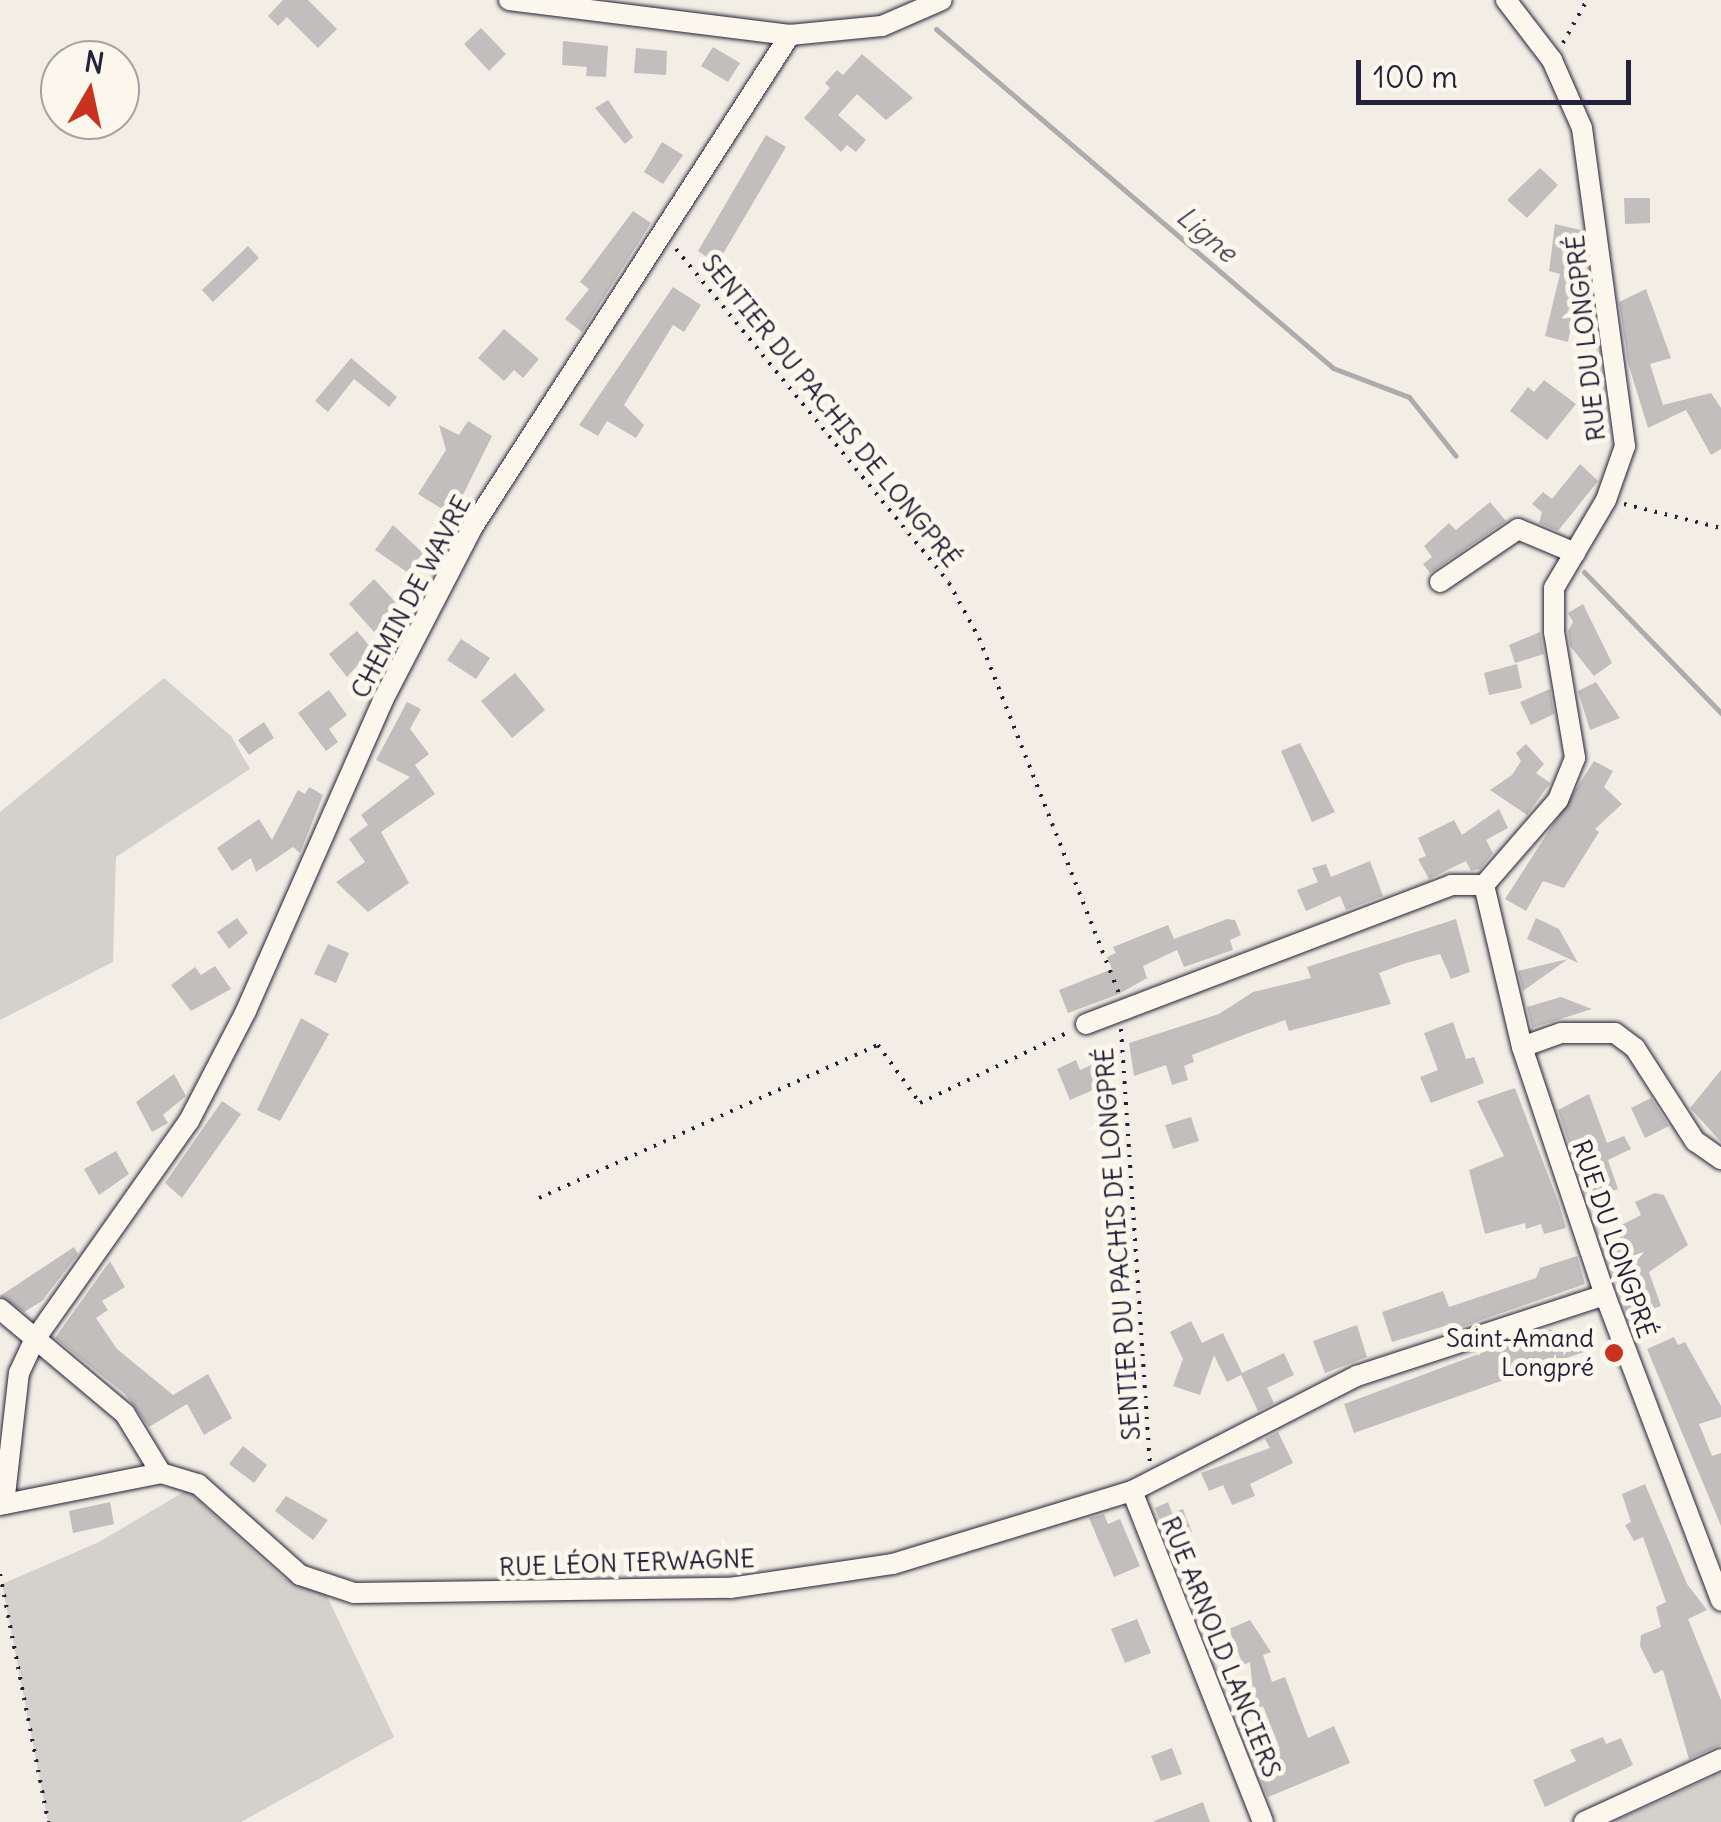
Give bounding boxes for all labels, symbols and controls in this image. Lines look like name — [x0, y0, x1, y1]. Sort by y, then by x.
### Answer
north arrow — [40, 40, 140, 140]
scale bar — [1361, 40, 1636, 102]
text: N — [82, 43, 107, 82]
text: 100 m — [1373, 58, 1458, 96]
water label: Ligne — [1170, 199, 1244, 269]
street label: RUE DU LONGPRÉ — [1560, 233, 1612, 443]
street label: SENTIER DU PACHIS DE LONGPRÉ — [695, 249, 967, 573]
street label: CHEMIN DE WAVRE — [345, 490, 477, 704]
street label: SENTIER DU PACHIS DE LONGPRÉ — [1089, 1047, 1147, 1441]
street label: RUE DU LONGPRÉ — [1566, 1136, 1662, 1342]
place label: Saint-Amand Longpré — [1446, 1324, 1594, 1383]
marker: Saint-Amand Longpré — [1603, 1342, 1625, 1364]
street label: RUE ARNOLD LANCIERS — [1155, 1512, 1287, 1782]
street label: RUE LÉON TERWAGNE — [499, 1544, 755, 1582]

